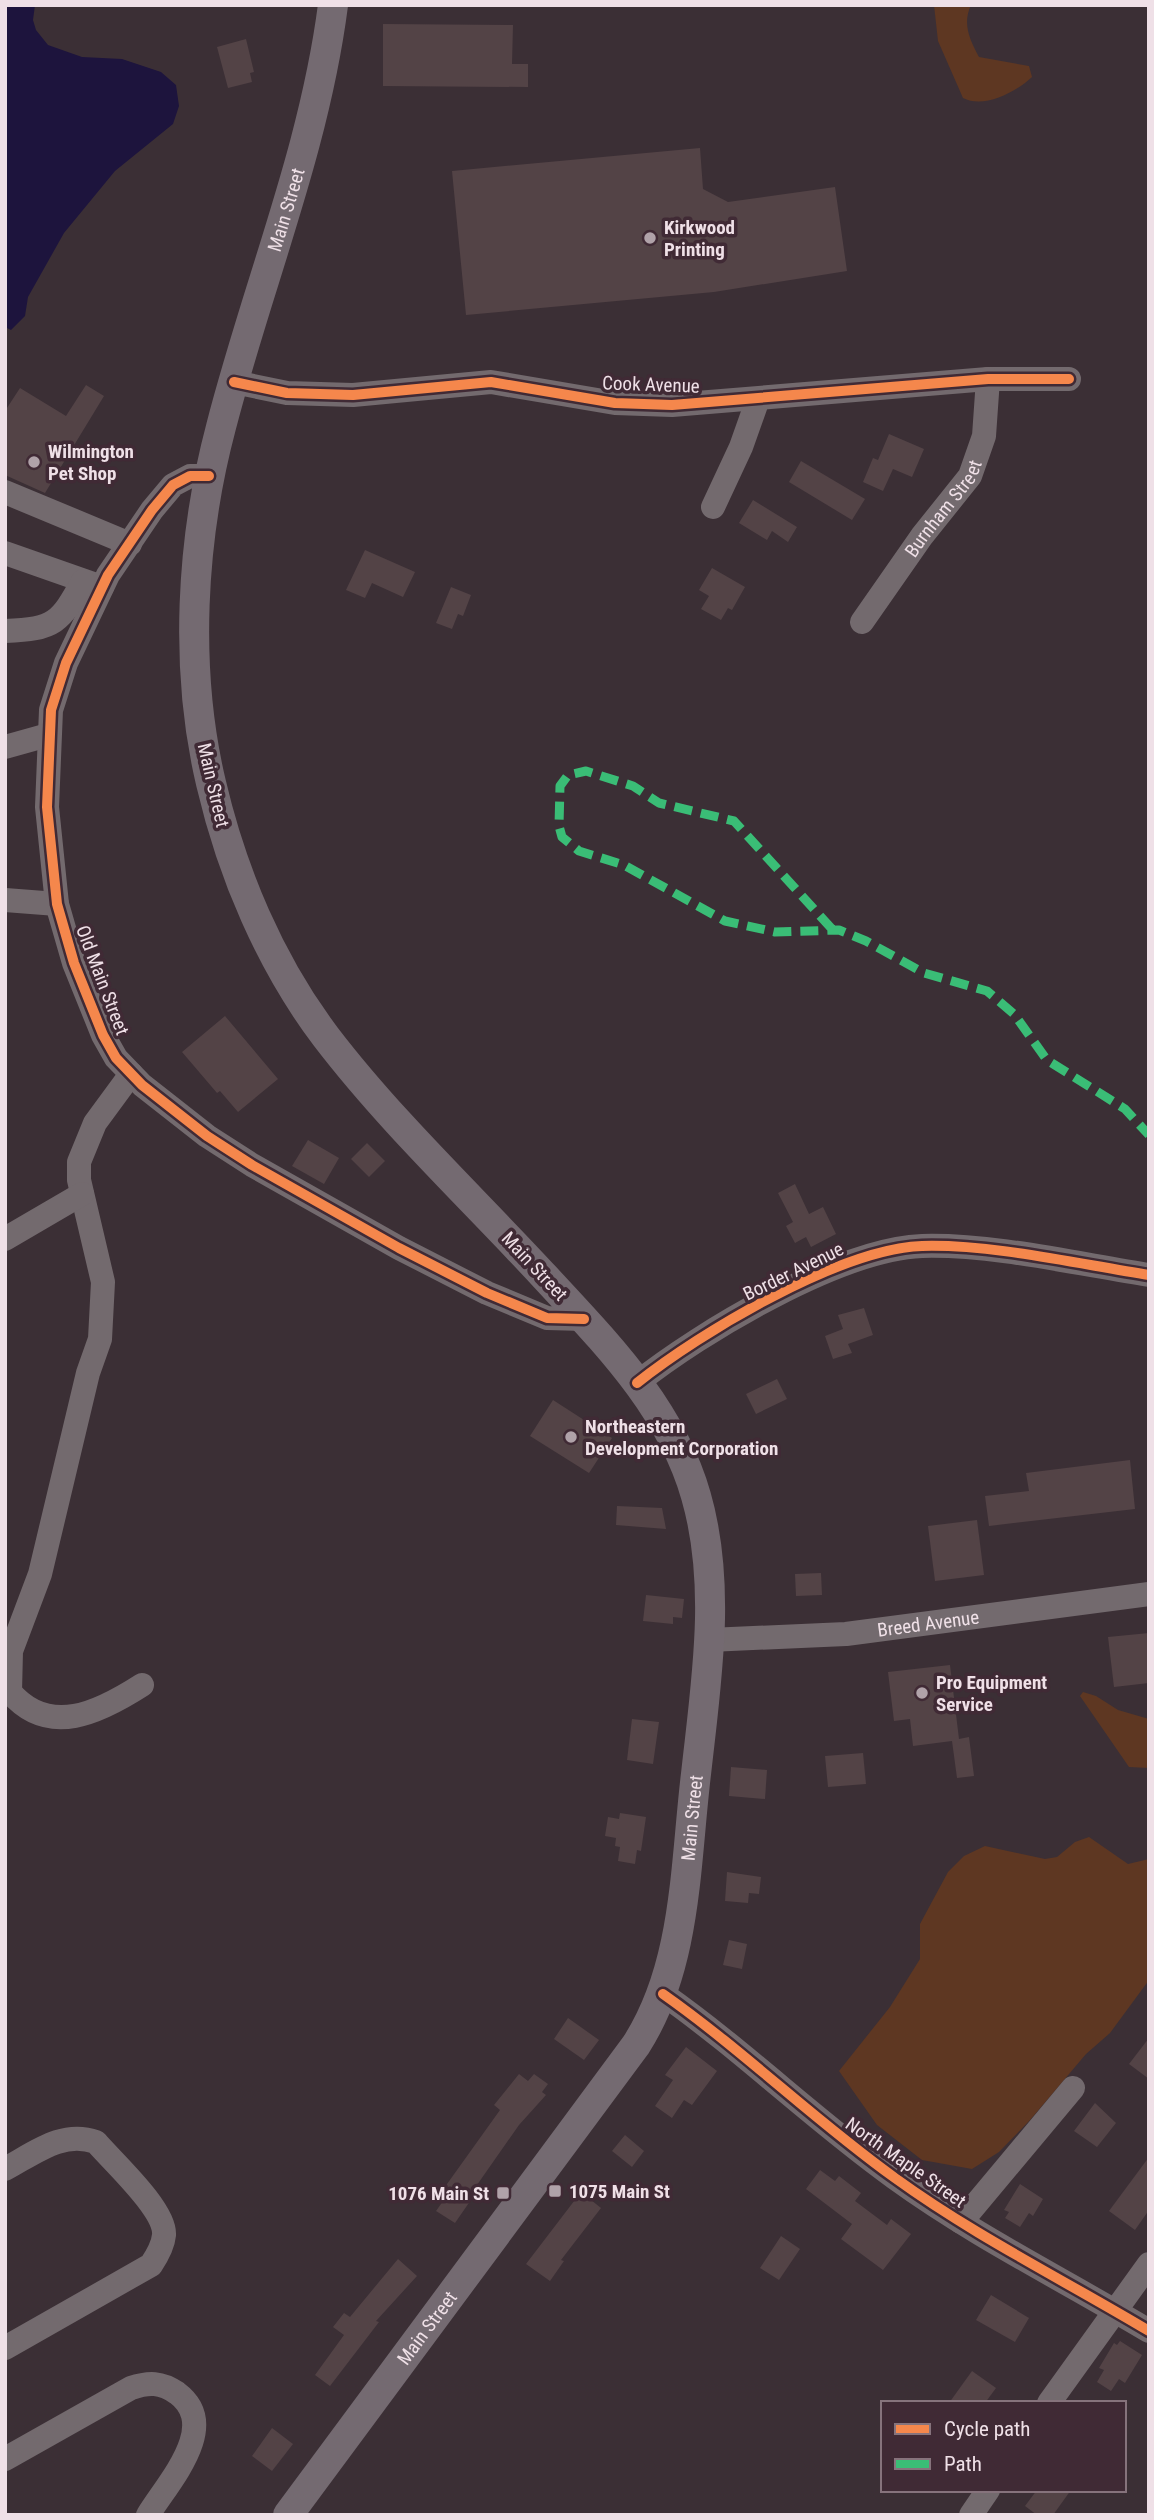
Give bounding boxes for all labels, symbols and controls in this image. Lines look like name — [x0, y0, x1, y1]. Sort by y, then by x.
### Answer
street label: Main Street — [263, 165, 310, 254]
place label: Kirkwood Printing — [664, 216, 735, 261]
marker: Kirkwood Printing — [642, 230, 658, 246]
street label: Cook Avenue — [602, 371, 700, 398]
place label: Wilmington Pet Shop — [48, 440, 134, 485]
marker: Wilmington Pet Shop — [26, 454, 42, 470]
street label: Burnham Street — [900, 457, 987, 562]
street label: Main Street — [193, 741, 234, 830]
street label: Old Main Street — [71, 922, 134, 1038]
street label: Main Street — [497, 1227, 572, 1306]
street label: Border Avenue — [739, 1237, 847, 1306]
place label: Northeastern Development Corporation — [585, 1415, 778, 1460]
marker: Northeastern Development Corporation — [563, 1429, 579, 1445]
street label: Breed Avenue — [876, 1606, 981, 1642]
place label: Pro Equipment Service — [936, 1671, 1047, 1716]
marker: Pro Equipment Service — [914, 1685, 930, 1701]
street label: Main Street — [677, 1774, 708, 1862]
street label: North Maple Street — [841, 2112, 970, 2212]
place label: 1075 Main St — [569, 2180, 670, 2203]
place label: 1076 Main St — [388, 2182, 489, 2205]
marker: 1075 Main St — [547, 2183, 563, 2199]
marker: 1076 Main St — [495, 2185, 511, 2201]
street label: Main Street — [392, 2287, 462, 2369]
legend — [881, 2401, 1126, 2492]
text: Cycle path — [944, 2417, 1030, 2441]
text: Path — [944, 2452, 982, 2476]

